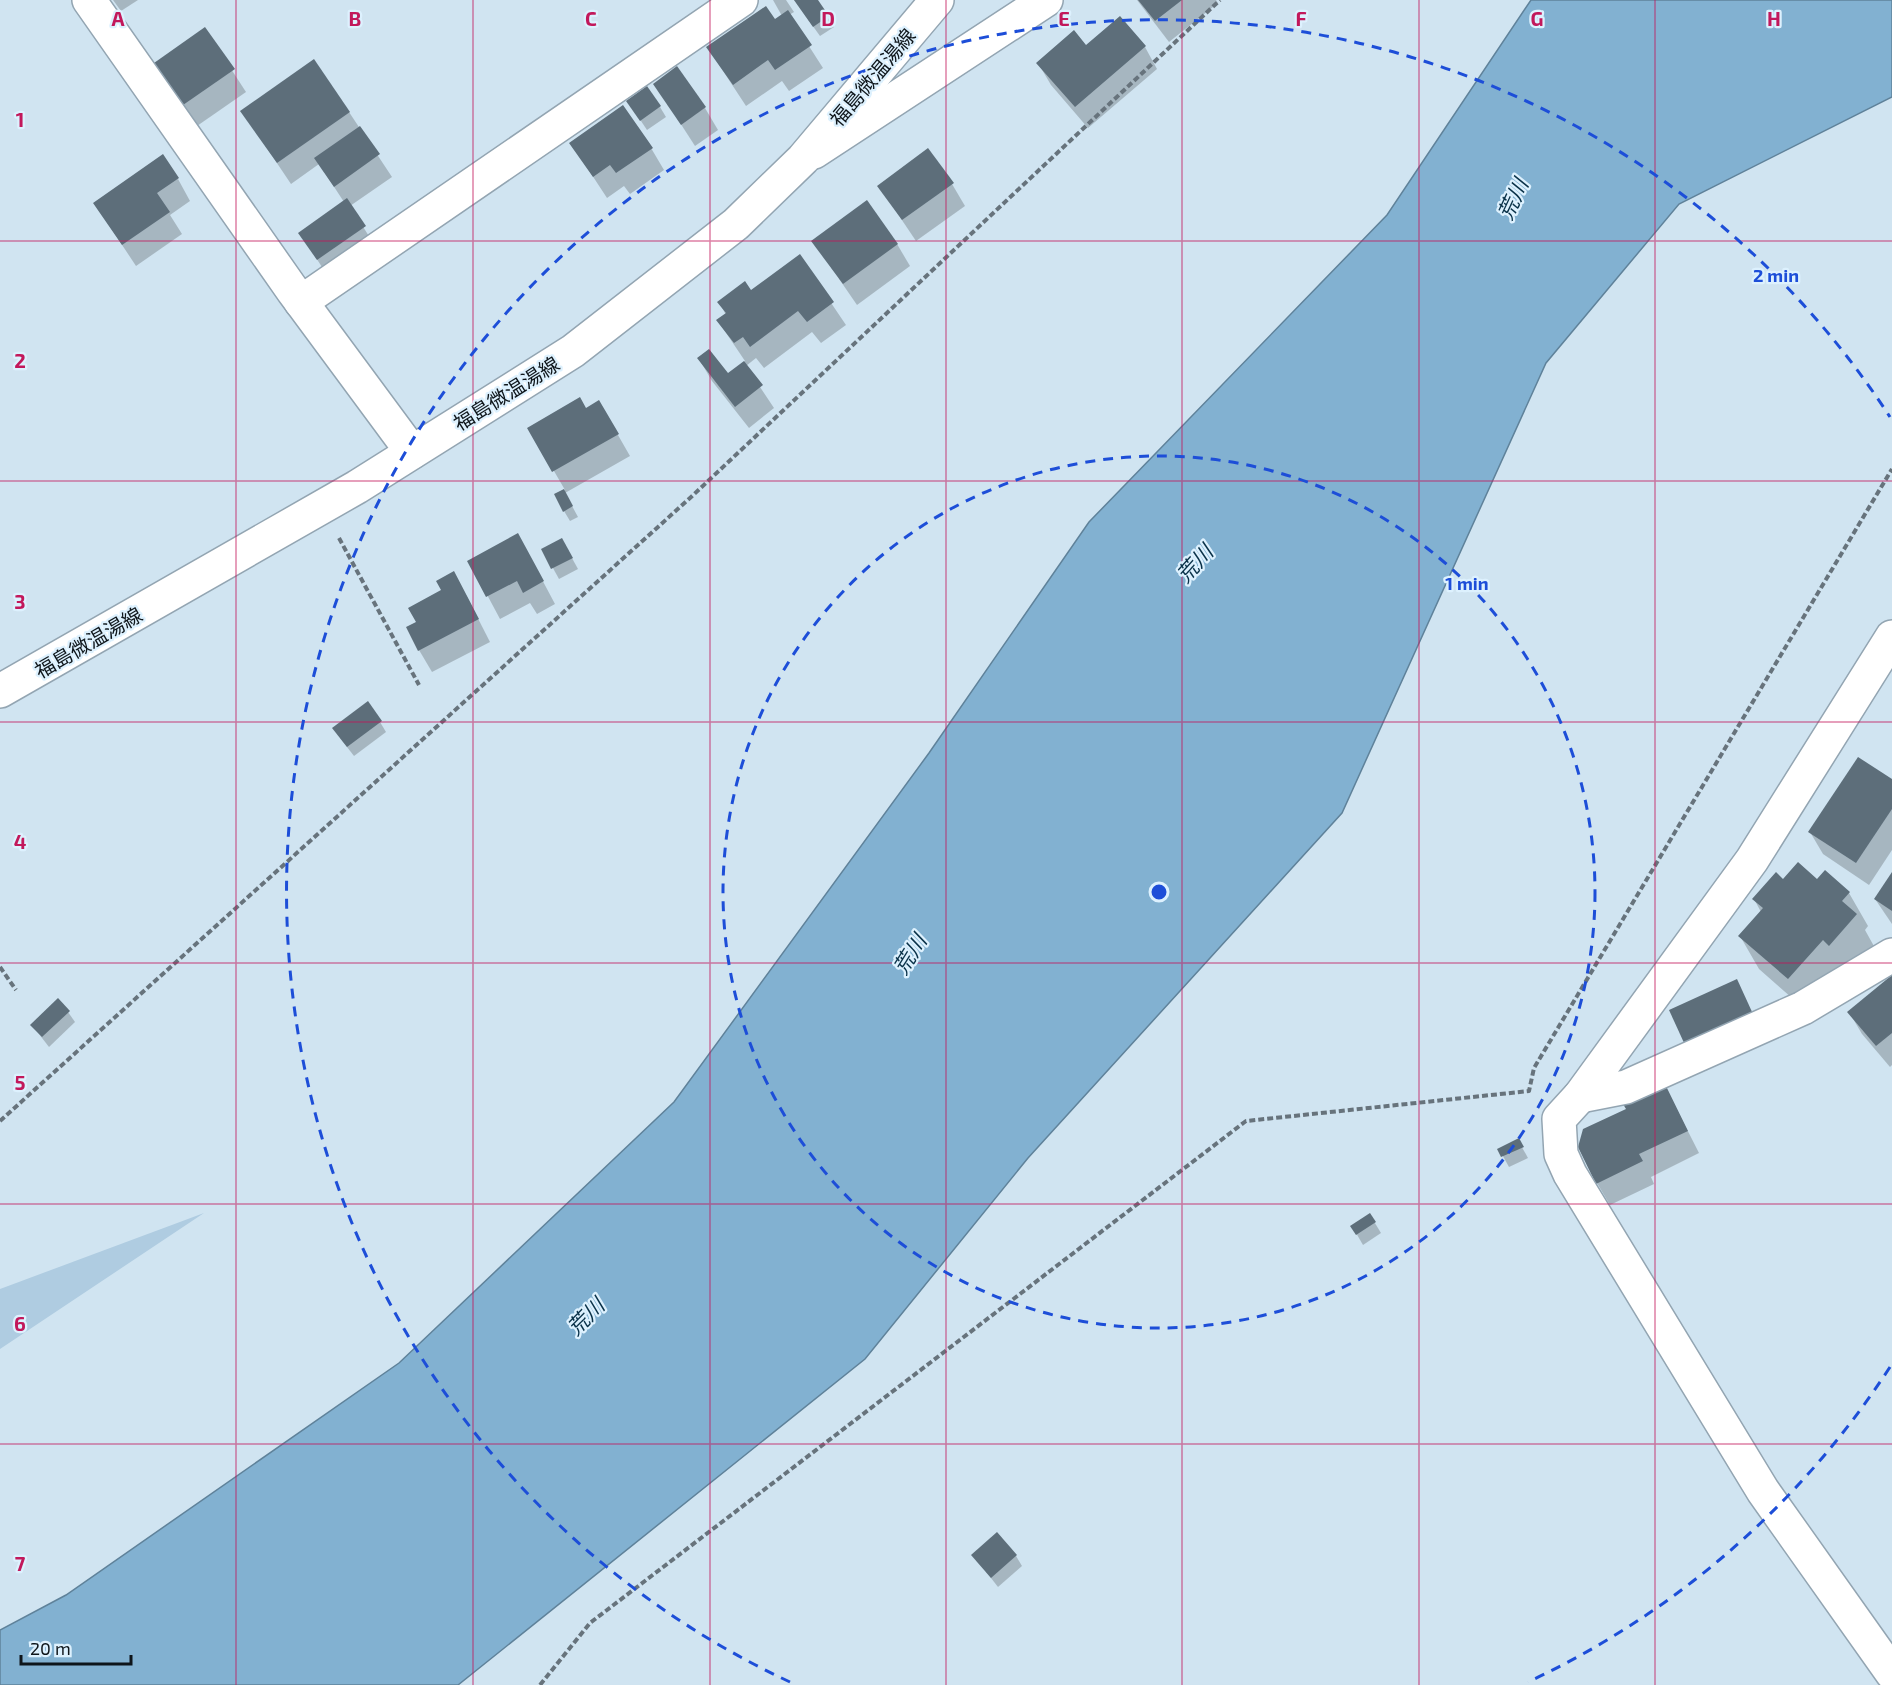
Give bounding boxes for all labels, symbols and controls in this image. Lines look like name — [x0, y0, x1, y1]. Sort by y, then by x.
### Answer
text: A — [111, 6, 125, 30]
text: B — [349, 6, 361, 30]
text: C — [585, 6, 597, 30]
text: D — [821, 6, 835, 30]
text: E — [1058, 6, 1070, 30]
text: F — [1295, 6, 1307, 30]
text: G — [1531, 6, 1543, 30]
text: H — [1767, 6, 1781, 30]
street label: 福島微温湯線 — [824, 23, 920, 131]
text: 1 — [16, 107, 24, 131]
water label: 荒川 — [1492, 173, 1533, 223]
text: 2 min — [1753, 264, 1799, 286]
text: 2 — [14, 348, 26, 372]
street label: 福島微温湯線 — [449, 351, 563, 435]
water label: 荒川 — [1171, 538, 1219, 587]
text: 1 min — [1445, 572, 1489, 594]
text: 3 — [14, 589, 26, 613]
street label: 福島微温湯線 — [30, 602, 146, 682]
text: 4 — [14, 829, 27, 853]
centre of rings — [1149, 882, 1169, 902]
water label: 荒川 — [887, 928, 932, 978]
text: 5 — [14, 1070, 26, 1094]
water label: 荒川 — [561, 1291, 610, 1340]
text: 6 — [14, 1311, 26, 1335]
text: 7 — [15, 1551, 26, 1575]
scale bar — [21, 1628, 130, 1666]
text: 20 m — [30, 1637, 71, 1659]

